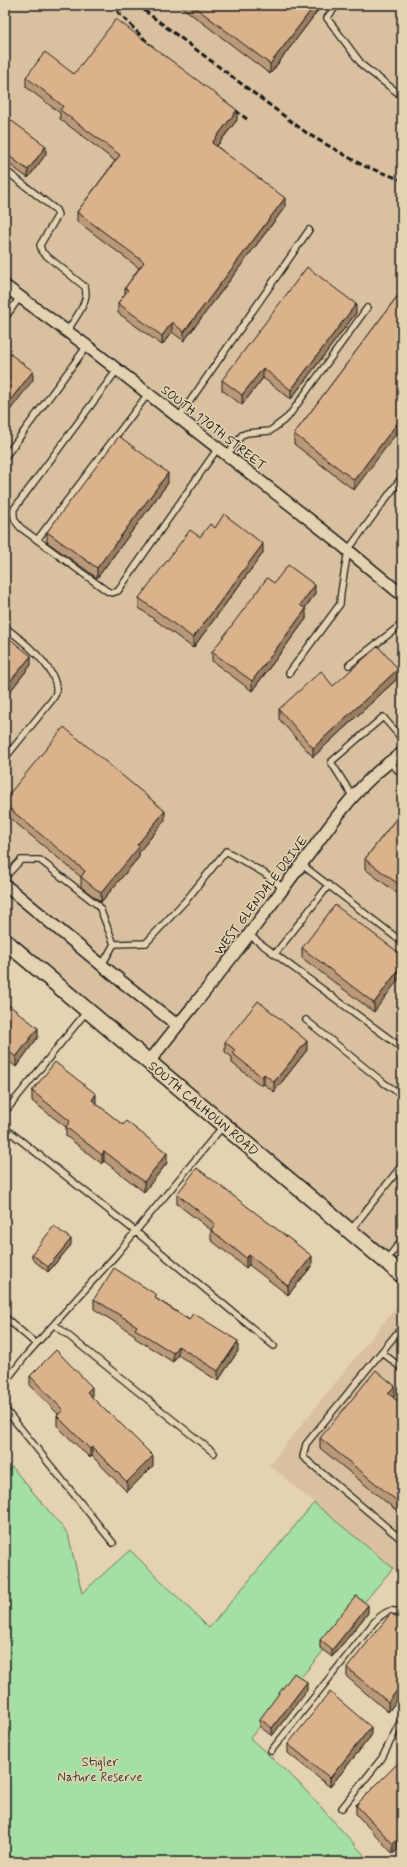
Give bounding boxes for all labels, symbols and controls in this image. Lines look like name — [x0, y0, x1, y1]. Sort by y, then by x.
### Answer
street label: SOUTH 170TH STREET — [157, 382, 269, 475]
street label: WEST GLENDALE DRIVE — [211, 833, 312, 959]
street label: SOUTH CALHOUN ROAD — [144, 1058, 262, 1160]
park label: Stigler Nature Reserve — [57, 1754, 143, 1786]

